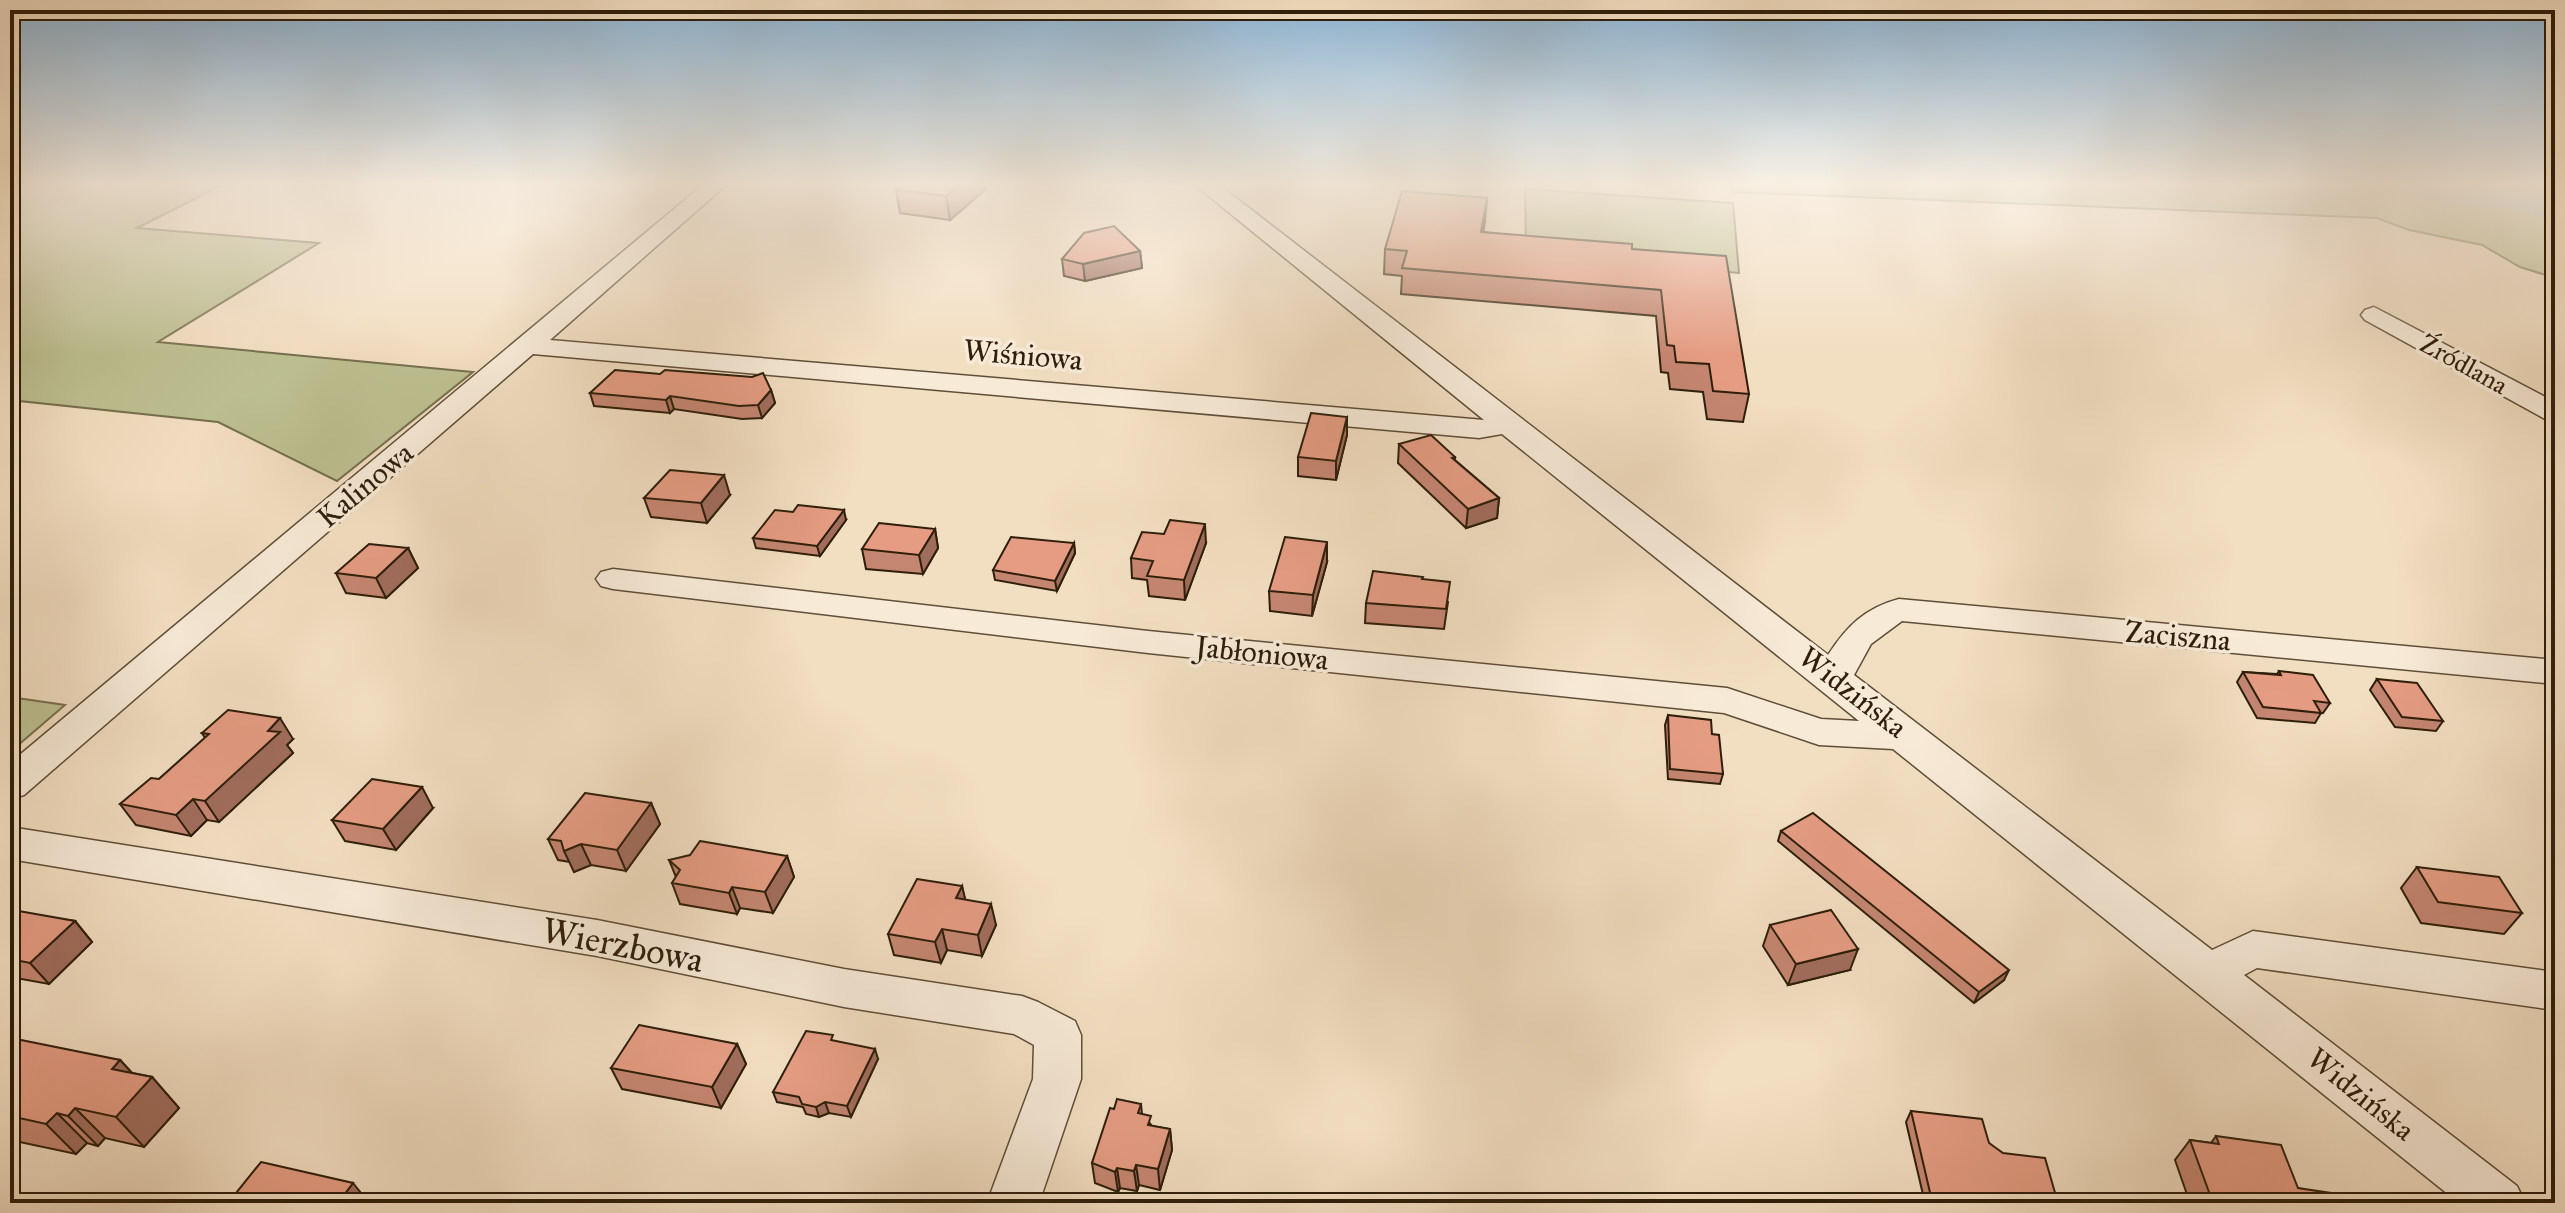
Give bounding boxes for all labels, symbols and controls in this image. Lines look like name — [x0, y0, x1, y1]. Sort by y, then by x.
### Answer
street label: Źródlana — [2415, 327, 2513, 401]
street label: Wiśniowa — [962, 332, 1084, 378]
street label: Kalinowa — [310, 434, 420, 535]
street label: Zaciszna — [2124, 613, 2233, 659]
street label: Jabłoniowa — [1191, 628, 1331, 678]
street label: Widzińska — [1792, 639, 1915, 746]
street label: Wierzbowa — [538, 908, 708, 982]
street label: Widzińska — [2300, 1040, 2422, 1148]

